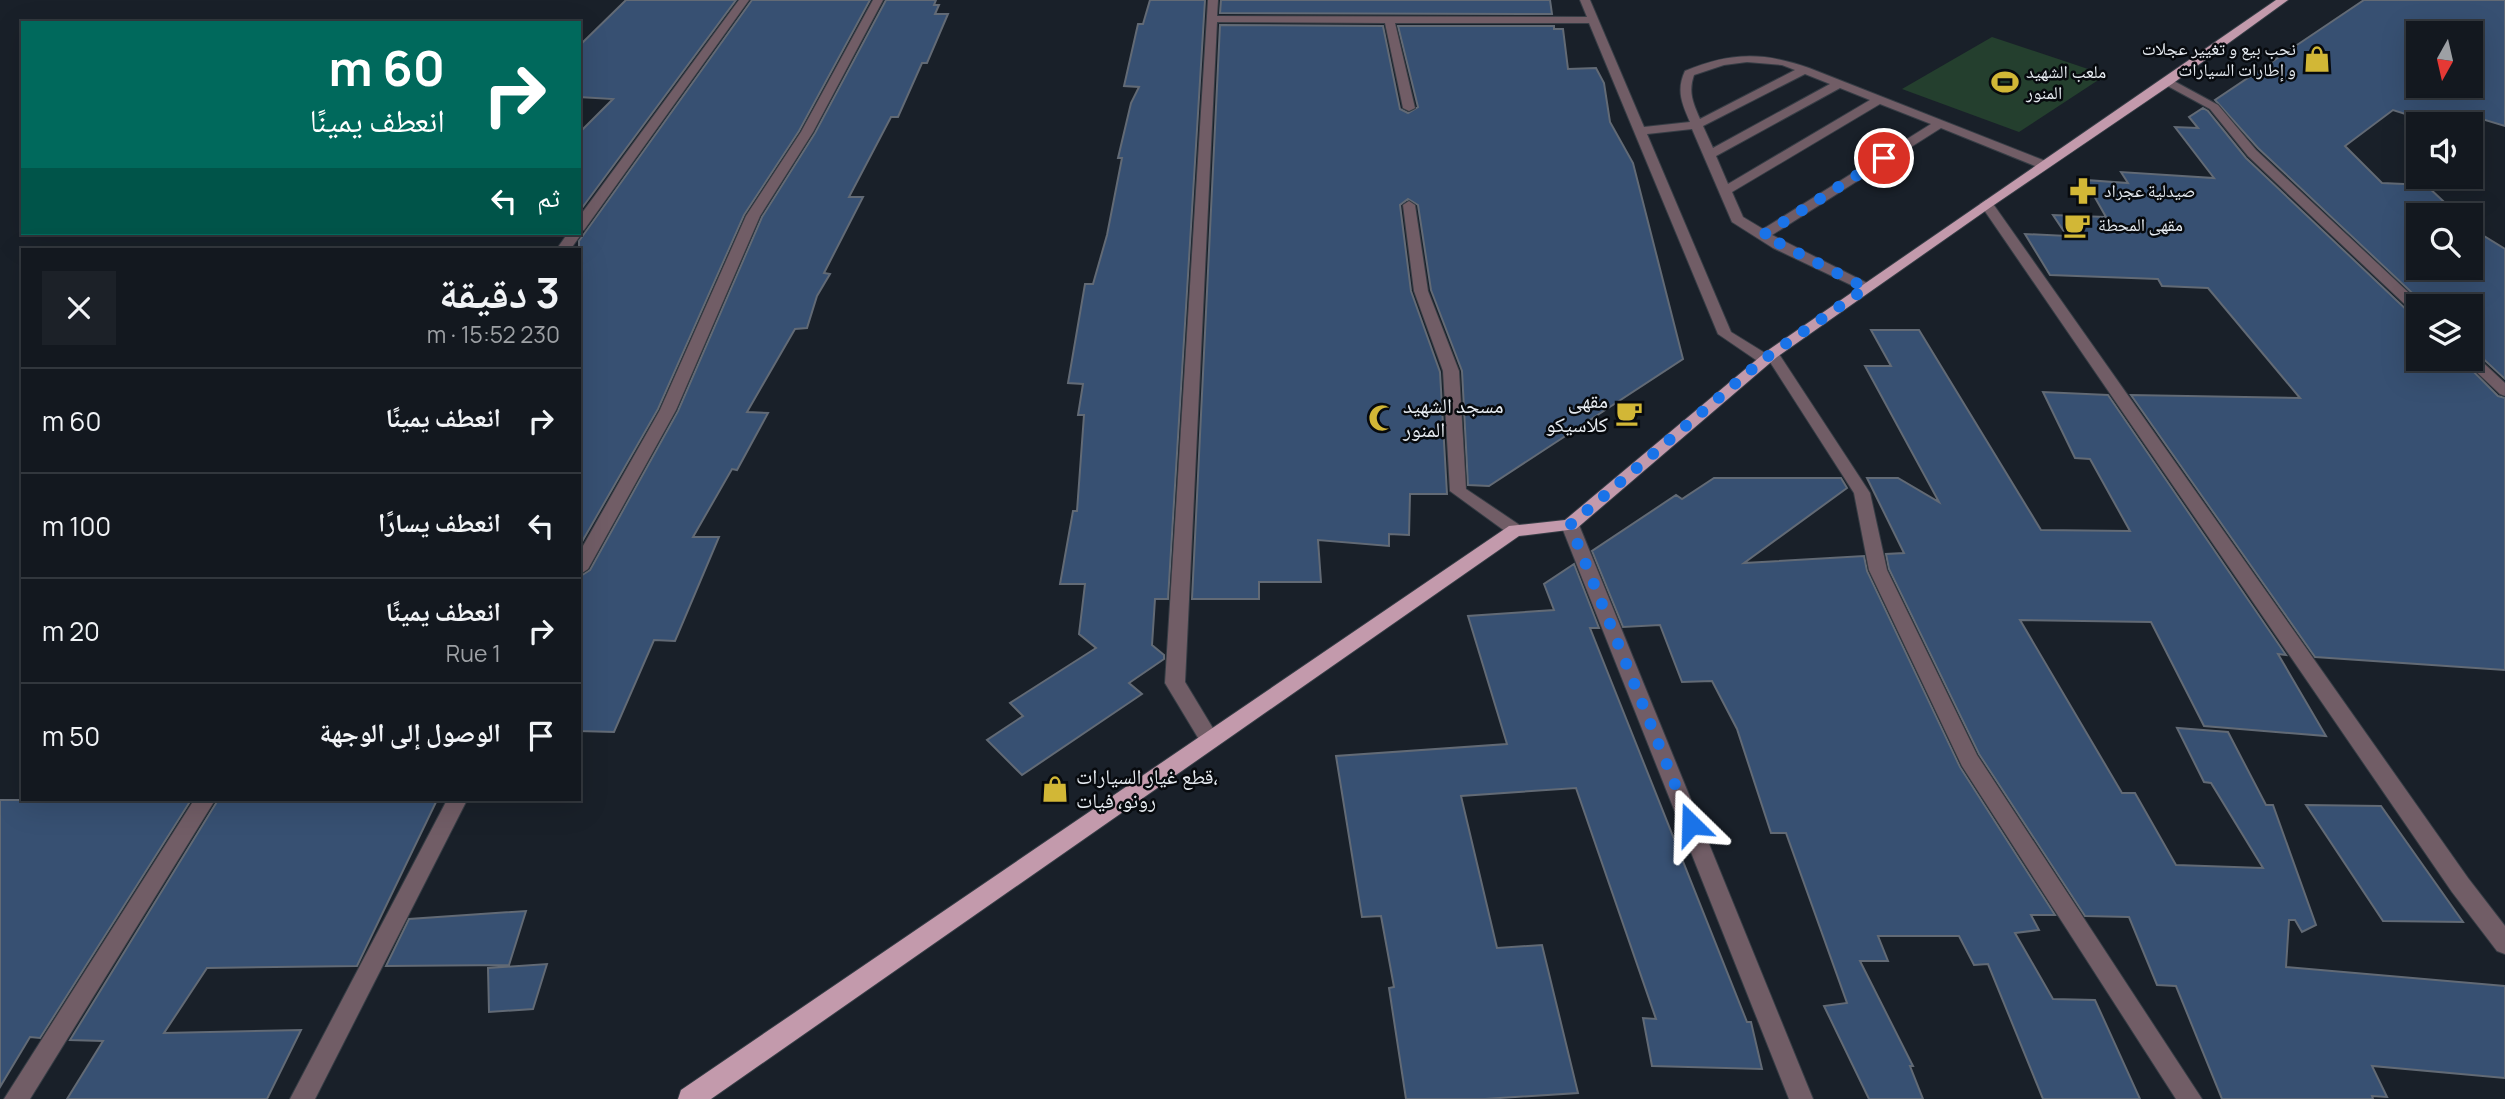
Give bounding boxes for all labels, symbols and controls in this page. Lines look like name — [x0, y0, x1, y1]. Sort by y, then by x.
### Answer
north arrow — [2406, 21, 2483, 98]
map controls — [2406, 21, 2483, 371]
text: 60 m — [328, 34, 445, 101]
place label: نحب بيع و تغيير عجلات و إطارات السيارات — [2142, 36, 2296, 82]
shop icon: نحب بيع و تغيير عجلات و إطارات السيارات — [2302, 44, 2332, 74]
icon: right — [469, 49, 560, 140]
place label: ملعب الشهيد المنور — [2025, 59, 2106, 104]
sports icon: ملعب الشهيد المنور — [1990, 67, 2020, 97]
text: انعطف يمينًا — [310, 98, 445, 142]
button: sound — [2406, 112, 2483, 189]
pin — [1854, 128, 1914, 188]
icon: arrive — [1865, 139, 1903, 177]
pharmacy icon: صيدلية عجراد — [2068, 176, 2098, 206]
place label: صيدلية عجراد — [2104, 178, 2195, 202]
text: ثم — [537, 179, 560, 215]
icon: left — [485, 182, 523, 220]
button: search — [2406, 203, 2483, 280]
cafe icon: مقهى المحطة — [2062, 210, 2092, 240]
place label: مقهى المحطة — [2098, 212, 2183, 236]
text: 3 دقيقة — [439, 263, 560, 321]
button: close — [42, 271, 116, 345]
button: layers — [2406, 294, 2483, 371]
text: 230 m · 15:52 — [427, 318, 560, 350]
place label: مقهى كلاسيكو — [1546, 386, 1608, 438]
place label: مسجد الشهيد المنور — [1402, 391, 1504, 443]
cafe icon: مقهى كلاسيكو — [1614, 398, 1644, 428]
text: انعطف يمينًا — [386, 399, 501, 435]
icon: right — [522, 402, 560, 440]
text: 60 m — [42, 403, 101, 439]
mosque icon: مسجد الشهيد المنور — [1367, 403, 1397, 433]
text: انعطف يسارًا — [378, 504, 501, 540]
icon: left — [522, 507, 560, 545]
text: 100 m — [42, 508, 111, 544]
text: انعطف يمينًا — [386, 593, 501, 629]
icon: right — [522, 612, 560, 650]
text: 20 m — [42, 613, 100, 649]
text: Rue 1 — [446, 637, 501, 669]
text: الوصول إلى الوجهة — [320, 714, 501, 750]
icon: arrive — [522, 717, 560, 755]
text: 50 m — [42, 718, 100, 754]
place label: قطع غيار السيارات، رونو، فيات — [1076, 762, 1218, 814]
shop icon: قطع غيار السيارات، رونو، فيات — [1040, 774, 1070, 804]
position arrow — [1654, 787, 1728, 861]

